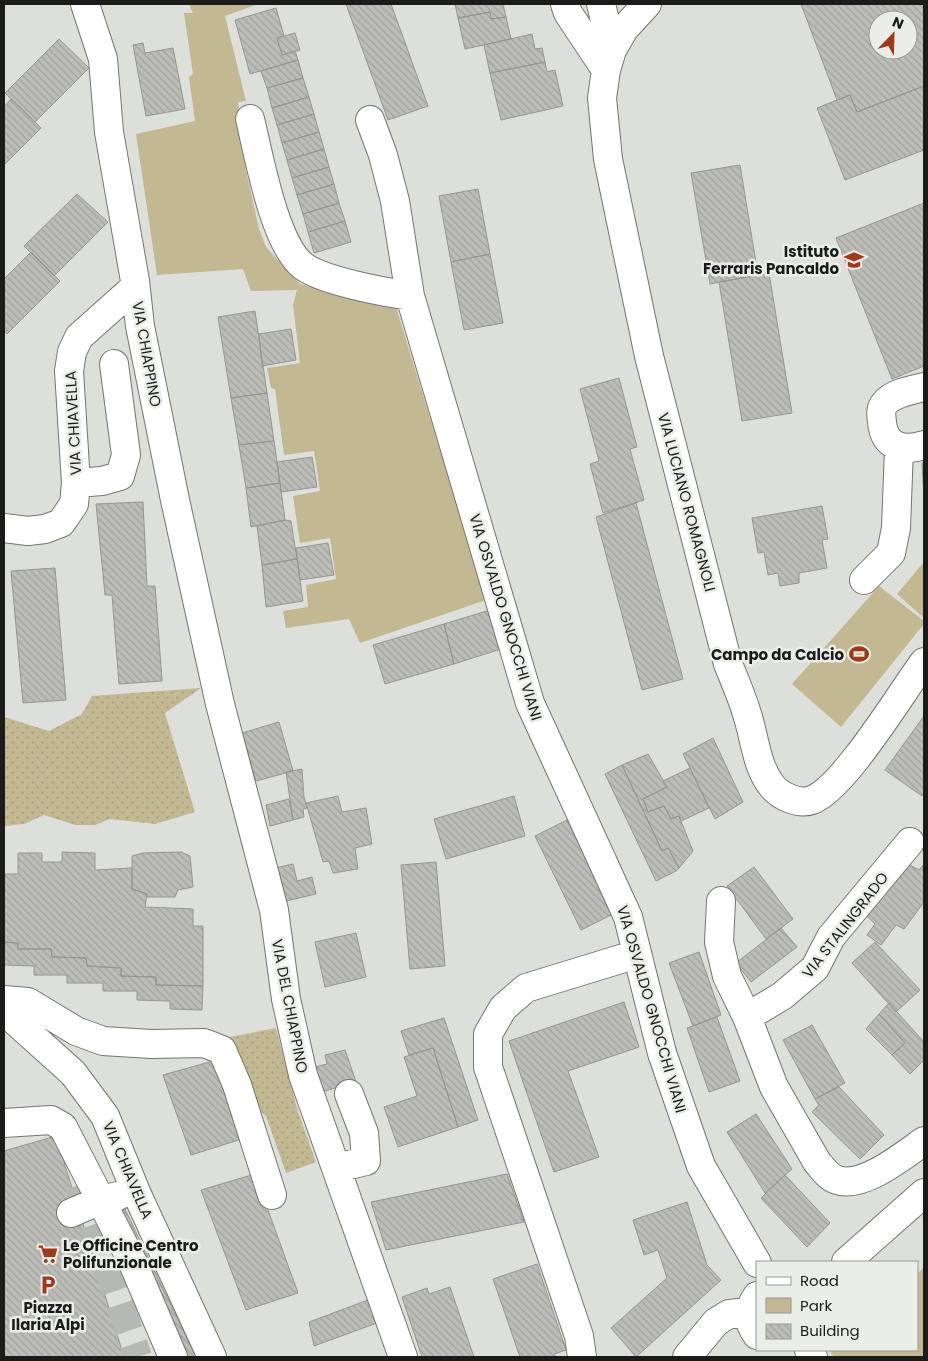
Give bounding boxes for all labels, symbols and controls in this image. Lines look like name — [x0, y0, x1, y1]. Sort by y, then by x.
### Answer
north arrow — [868, 10, 918, 60]
text: N — [889, 12, 907, 34]
place label: Istituto Ferraris Pancaldo — [703, 241, 839, 279]
school or university icon: Istituto Ferraris Pancaldo — [843, 249, 865, 271]
street label: VIA CHIAPPINO — [127, 299, 167, 409]
street label: VIA CHIAVELLA — [60, 370, 86, 476]
street label: VIA LUCIANO ROMAGNOLI — [653, 410, 721, 594]
street label: VIA OSVALDO GNOCCHI VIANI — [465, 511, 547, 723]
sports icon: Campo da Calcio — [848, 643, 870, 665]
place label: Campo da Calcio — [711, 644, 844, 665]
street label: VIA STALINGRADO — [797, 868, 893, 982]
street label: VIA OSVALDO GNOCCHI VIANI — [612, 903, 692, 1115]
street label: VIA DEL CHIAPPINO — [267, 937, 313, 1075]
street label: VIA CHIAVELLA — [98, 1118, 158, 1222]
place label: Le Officine Centro Polifunzionale — [63, 1235, 199, 1273]
supermarket icon: Le Officine Centro Polifunzionale — [37, 1243, 59, 1265]
legend — [756, 1261, 918, 1351]
text: Road — [800, 1270, 839, 1291]
parking icon: Piazza Ilaria Alpi — [37, 1274, 59, 1296]
text: Park — [800, 1295, 832, 1316]
place label: Piazza Ilaria Alpi — [11, 1297, 85, 1335]
text: Building — [800, 1320, 860, 1341]

